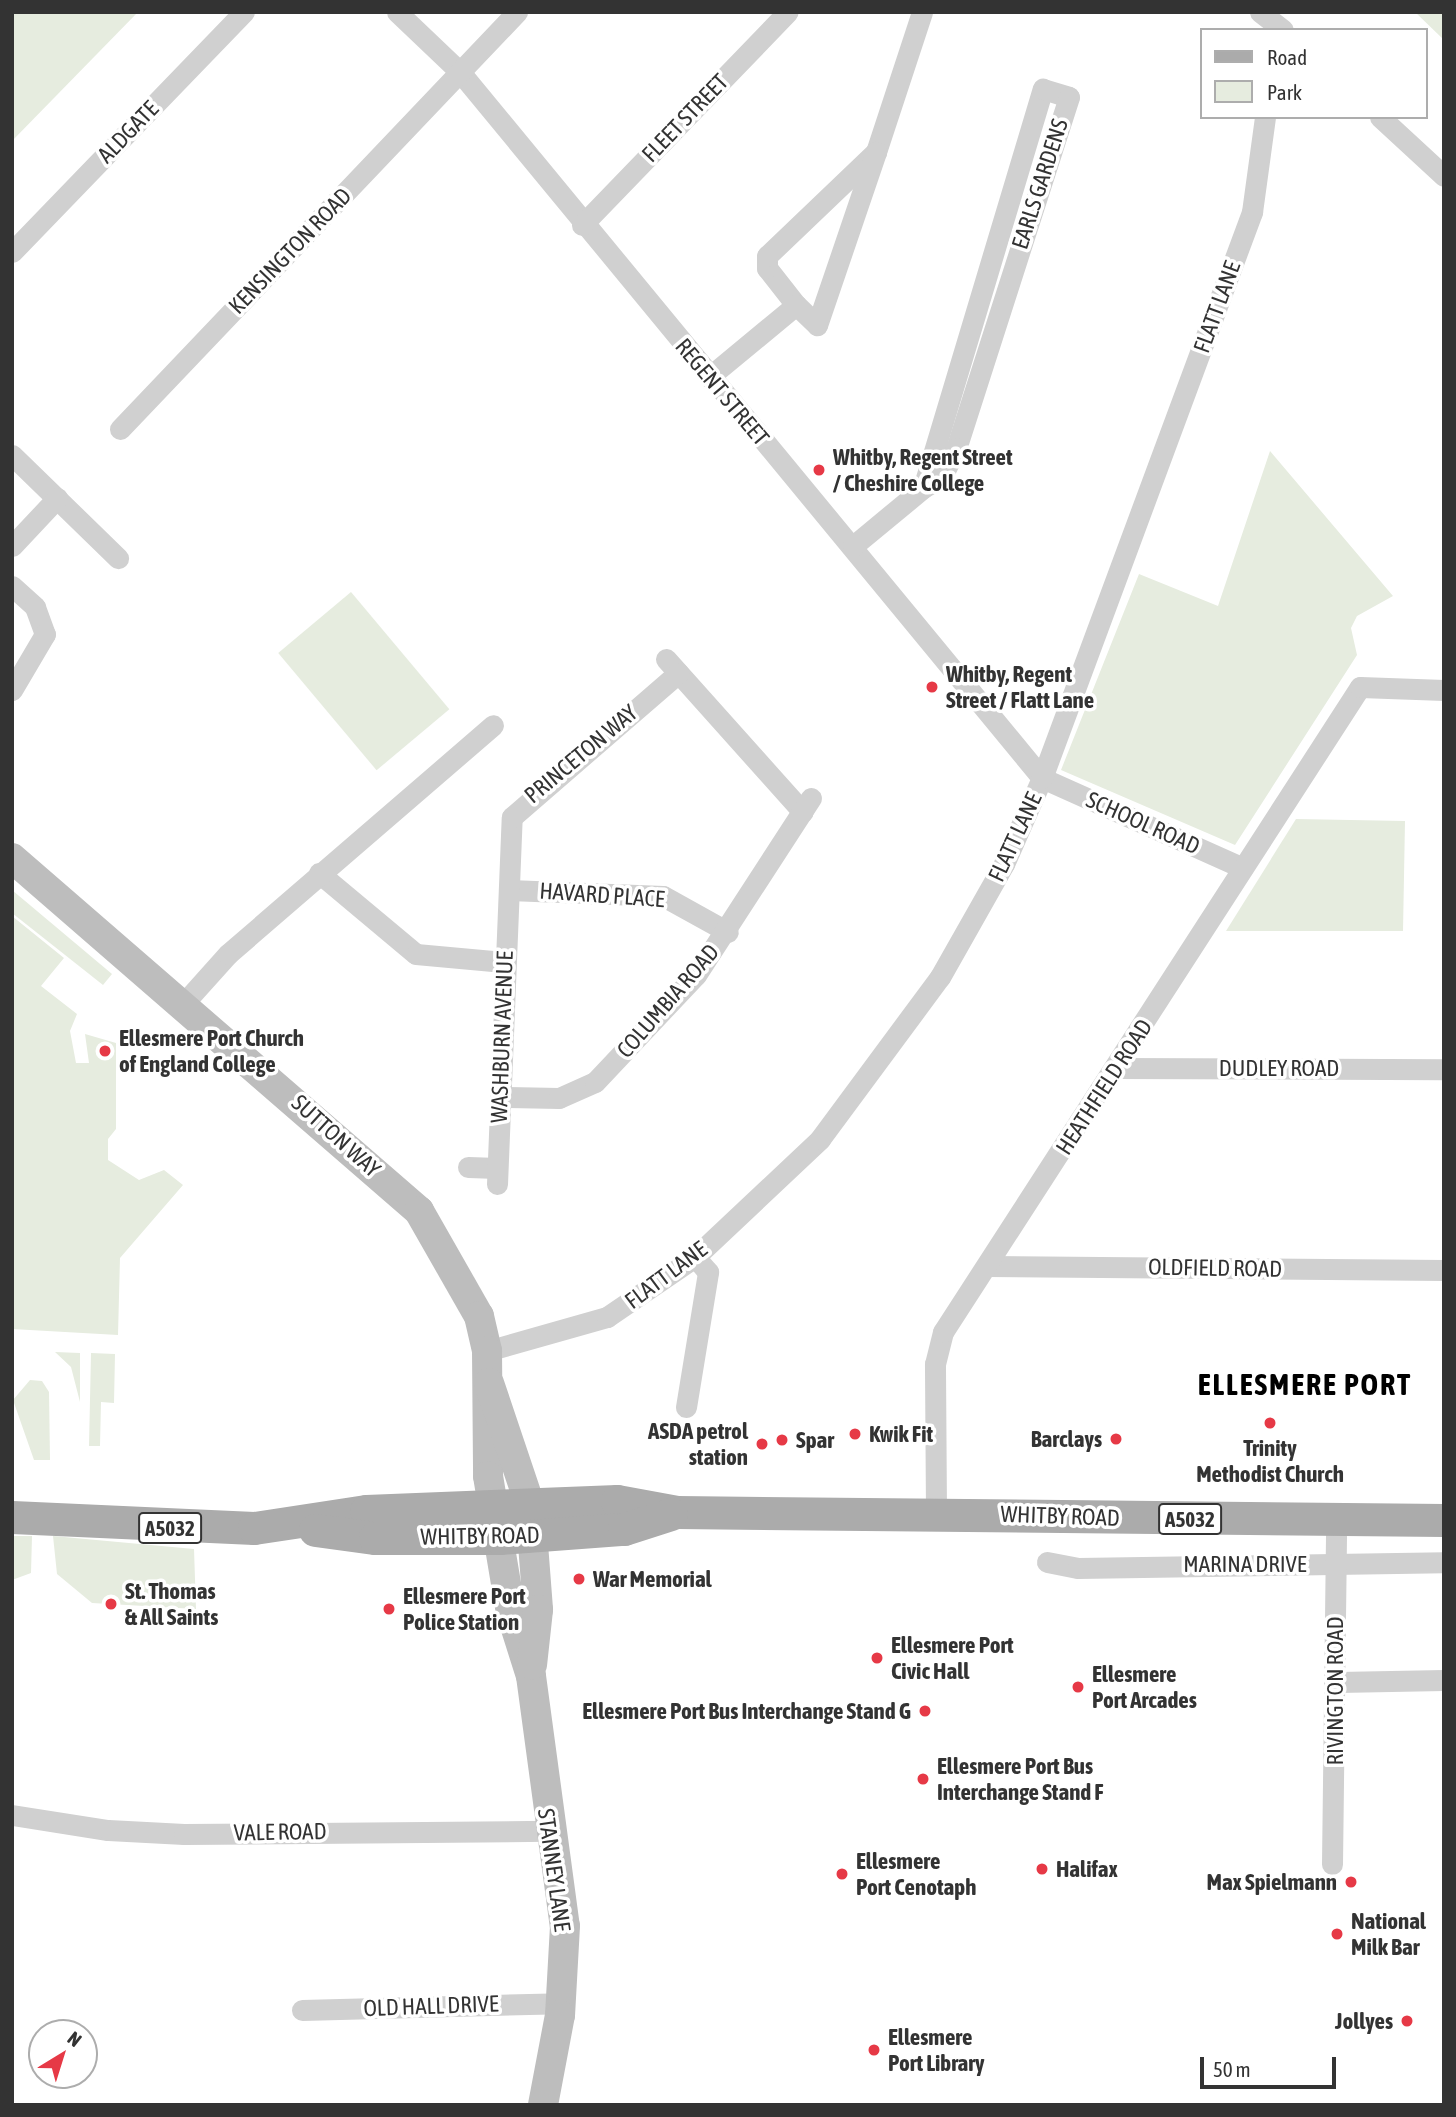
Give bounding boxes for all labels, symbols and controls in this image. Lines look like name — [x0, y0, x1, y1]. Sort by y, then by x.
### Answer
legend — [1200, 28, 1428, 119]
text: Road — [1267, 45, 1307, 69]
street label: FLEET STREET — [636, 68, 734, 168]
text: Park — [1267, 80, 1302, 104]
street label: ALDGATE — [92, 95, 164, 169]
street label: EARLS GARDENS — [1006, 115, 1074, 253]
street label: KENSINGTON ROAD — [223, 182, 357, 320]
street label: FLATT LANE — [1188, 257, 1246, 357]
street label: REGENT STREET — [669, 333, 775, 451]
place label: Whitby, Regent Street / Cheshire College — [833, 443, 1013, 497]
marker: Whitby, Regent Street / Cheshire College — [811, 462, 827, 478]
place label: Whitby, Regent Street / Flatt Lane — [946, 660, 1094, 714]
marker: Whitby, Regent Street / Flatt Lane — [924, 679, 940, 695]
street label: PRINCETON WAY — [519, 699, 643, 809]
street label: SCHOOL ROAD — [1082, 786, 1204, 860]
street label: FLATT LANE — [982, 788, 1048, 886]
street label: HAVARD PLACE — [539, 877, 665, 913]
street label: COLUMBIA ROAD — [611, 939, 725, 1063]
street label: WASHBURN AVENUE — [485, 951, 519, 1123]
street label: HEATHFIELD ROAD — [1050, 1014, 1158, 1160]
place label: Ellesmere Port Church of England College — [119, 1024, 304, 1078]
marker: Ellesmere Port Church of England College — [97, 1043, 113, 1059]
street label: DUDLEY ROAD — [1219, 1054, 1339, 1082]
street label: SUTTON WAY — [286, 1089, 386, 1183]
street label: FLATT LANE — [620, 1235, 712, 1315]
street label: OLDFIELD ROAD — [1148, 1253, 1282, 1283]
district label: ELLESMERE PORT — [1199, 1366, 1411, 1402]
marker: Trinity Methodist Church — [1262, 1415, 1278, 1431]
place label: ASDA petrol station — [648, 1417, 748, 1471]
place label: Kwik Fit — [869, 1420, 933, 1448]
place label: Barclays — [1031, 1425, 1102, 1453]
place label: Spar — [796, 1426, 834, 1454]
marker: Kwik Fit — [847, 1426, 863, 1442]
marker: Barclays — [1108, 1431, 1124, 1447]
marker: Spar — [774, 1432, 790, 1448]
place label: Trinity Methodist Church — [1196, 1434, 1344, 1488]
marker: ASDA petrol station — [754, 1436, 770, 1452]
street label: WHITBY ROAD — [1000, 1500, 1120, 1532]
road number: A5032 — [1157, 1502, 1223, 1536]
road number: A5032 — [137, 1510, 203, 1546]
street label: WHITBY ROAD — [420, 1521, 540, 1551]
street label: MARINA DRIVE — [1183, 1550, 1307, 1578]
place label: War Memorial — [593, 1565, 712, 1593]
marker: War Memorial — [571, 1571, 587, 1587]
place label: St. Thomas & All Saints — [125, 1577, 218, 1631]
place label: Ellesmere Port Police Station — [403, 1582, 526, 1636]
marker: St. Thomas & All Saints — [103, 1596, 119, 1612]
marker: Ellesmere Port Police Station — [381, 1601, 397, 1617]
street label: RIVINGTON ROAD — [1321, 1617, 1349, 1765]
place label: Ellesmere Port Civic Hall — [891, 1631, 1014, 1685]
marker: Ellesmere Port Civic Hall — [869, 1650, 885, 1666]
place label: Ellesmere Port Arcades — [1092, 1660, 1197, 1714]
marker: Ellesmere Port Arcades — [1070, 1679, 1086, 1695]
place label: Ellesmere Port Bus Interchange Stand G — [582, 1697, 911, 1725]
marker: Ellesmere Port Bus Interchange Stand G — [917, 1703, 933, 1719]
place label: Ellesmere Port Bus Interchange Stand F — [937, 1752, 1104, 1806]
marker: Ellesmere Port Bus Interchange Stand F — [915, 1771, 931, 1787]
street label: STANNEY LANE — [532, 1807, 576, 1933]
street label: VALE ROAD — [233, 1817, 327, 1847]
place label: Ellesmere Port Cenotaph — [856, 1847, 976, 1901]
place label: Halifax — [1056, 1855, 1118, 1883]
marker: Halifax — [1034, 1861, 1050, 1877]
marker: Ellesmere Port Cenotaph — [834, 1866, 850, 1882]
place label: Max Spielmann — [1206, 1868, 1337, 1896]
marker: Max Spielmann — [1343, 1874, 1359, 1890]
place label: National Milk Bar — [1351, 1907, 1426, 1961]
marker: National Milk Bar — [1329, 1926, 1345, 1942]
street label: OLD HALL DRIVE — [363, 1990, 499, 2022]
place label: Jollyes — [1335, 2007, 1393, 2035]
marker: Jollyes — [1399, 2013, 1415, 2029]
north arrow — [28, 2019, 98, 2089]
place label: Ellesmere Port Library — [888, 2023, 985, 2077]
text: N — [64, 2027, 86, 2051]
marker: Ellesmere Port Library — [866, 2042, 882, 2058]
scale bar — [1204, 2044, 1340, 2088]
text: 50 m — [1213, 2057, 1251, 2081]

